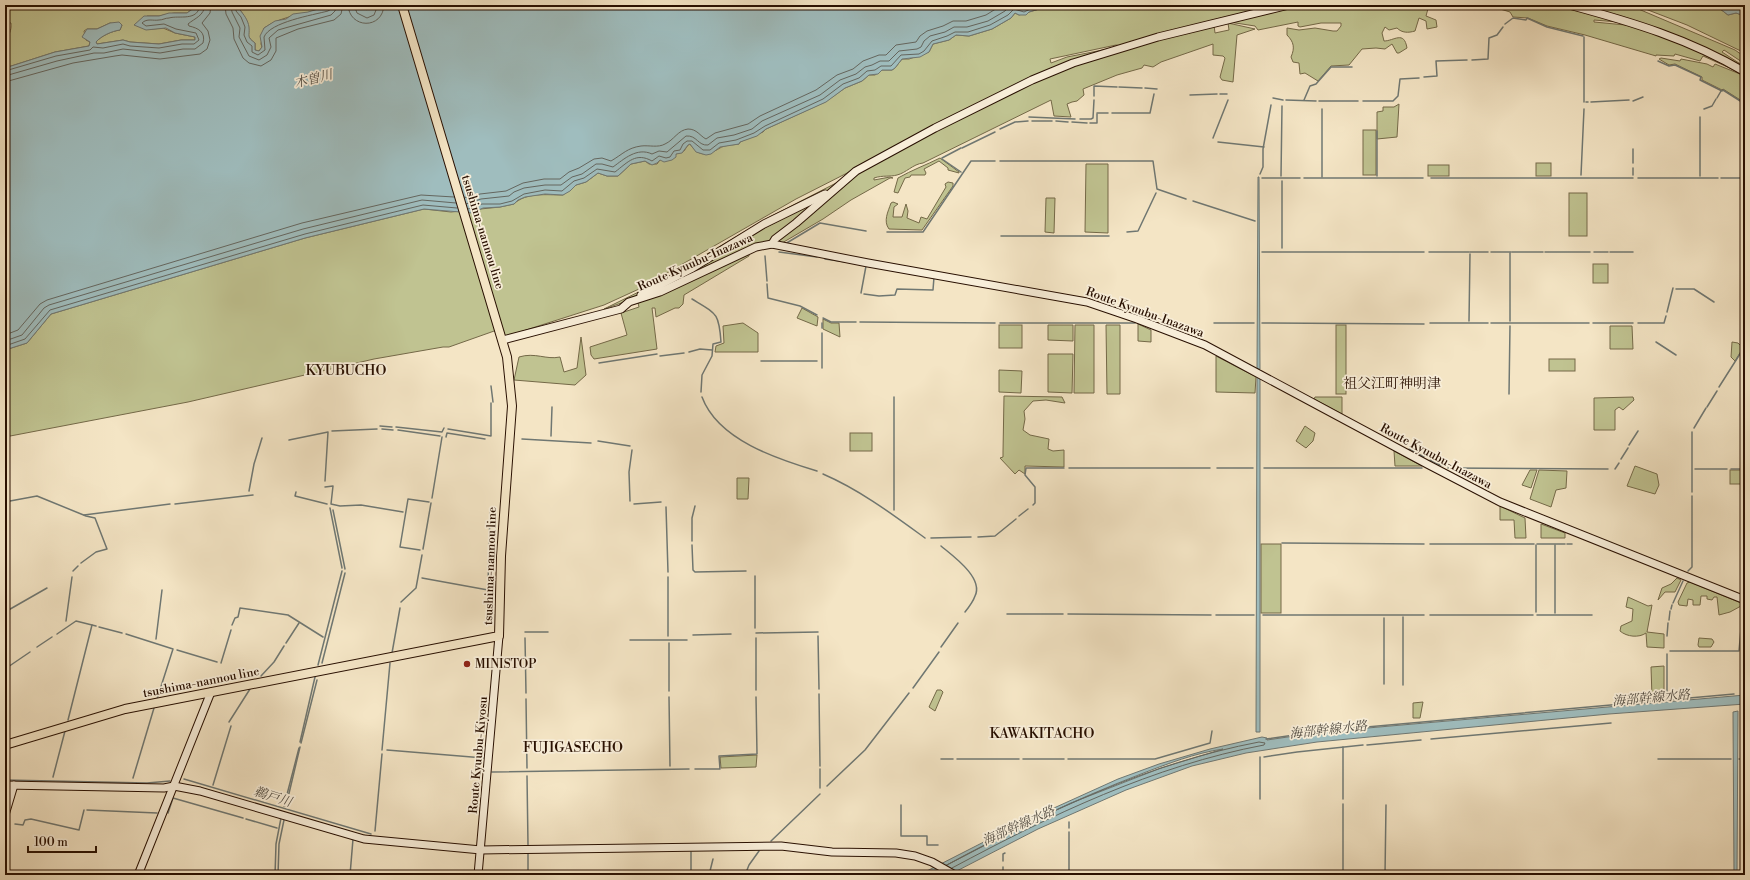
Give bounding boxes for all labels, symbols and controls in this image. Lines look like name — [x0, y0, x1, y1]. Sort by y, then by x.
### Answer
water label: 木曽川 — [292, 66, 336, 91]
street label: tsushima-nannou line — [458, 173, 507, 291]
street label: Route Kyuubu-Inazawa — [635, 230, 756, 295]
street label: Route Kyuubu-Inazawa — [1084, 284, 1207, 341]
district label: KYUBUCHO — [305, 362, 387, 380]
district label: 祖父江町神明津 — [1343, 375, 1441, 393]
street label: Route Kyuubu-Inazawa — [1377, 421, 1495, 493]
street label: tsushima-nannou line — [481, 507, 500, 625]
place label: MINISTOP — [475, 657, 536, 672]
marker: MINISTOP — [462, 659, 472, 669]
street label: tsushima-nannou line — [142, 664, 261, 701]
water label: 海部幹線水路 — [1612, 687, 1692, 709]
street label: Route Kyuubu-Kiyosu — [466, 696, 491, 814]
water label: 海部幹線水路 — [1288, 718, 1369, 742]
district label: KAWAKITACHO — [990, 725, 1094, 743]
district label: FUJIGASECHO — [523, 739, 623, 757]
water label: 鵜戸川 — [252, 784, 296, 811]
water label: 海部幹線水路 — [980, 802, 1058, 849]
scale bar — [28, 828, 96, 854]
text: 100 m — [34, 835, 68, 850]

